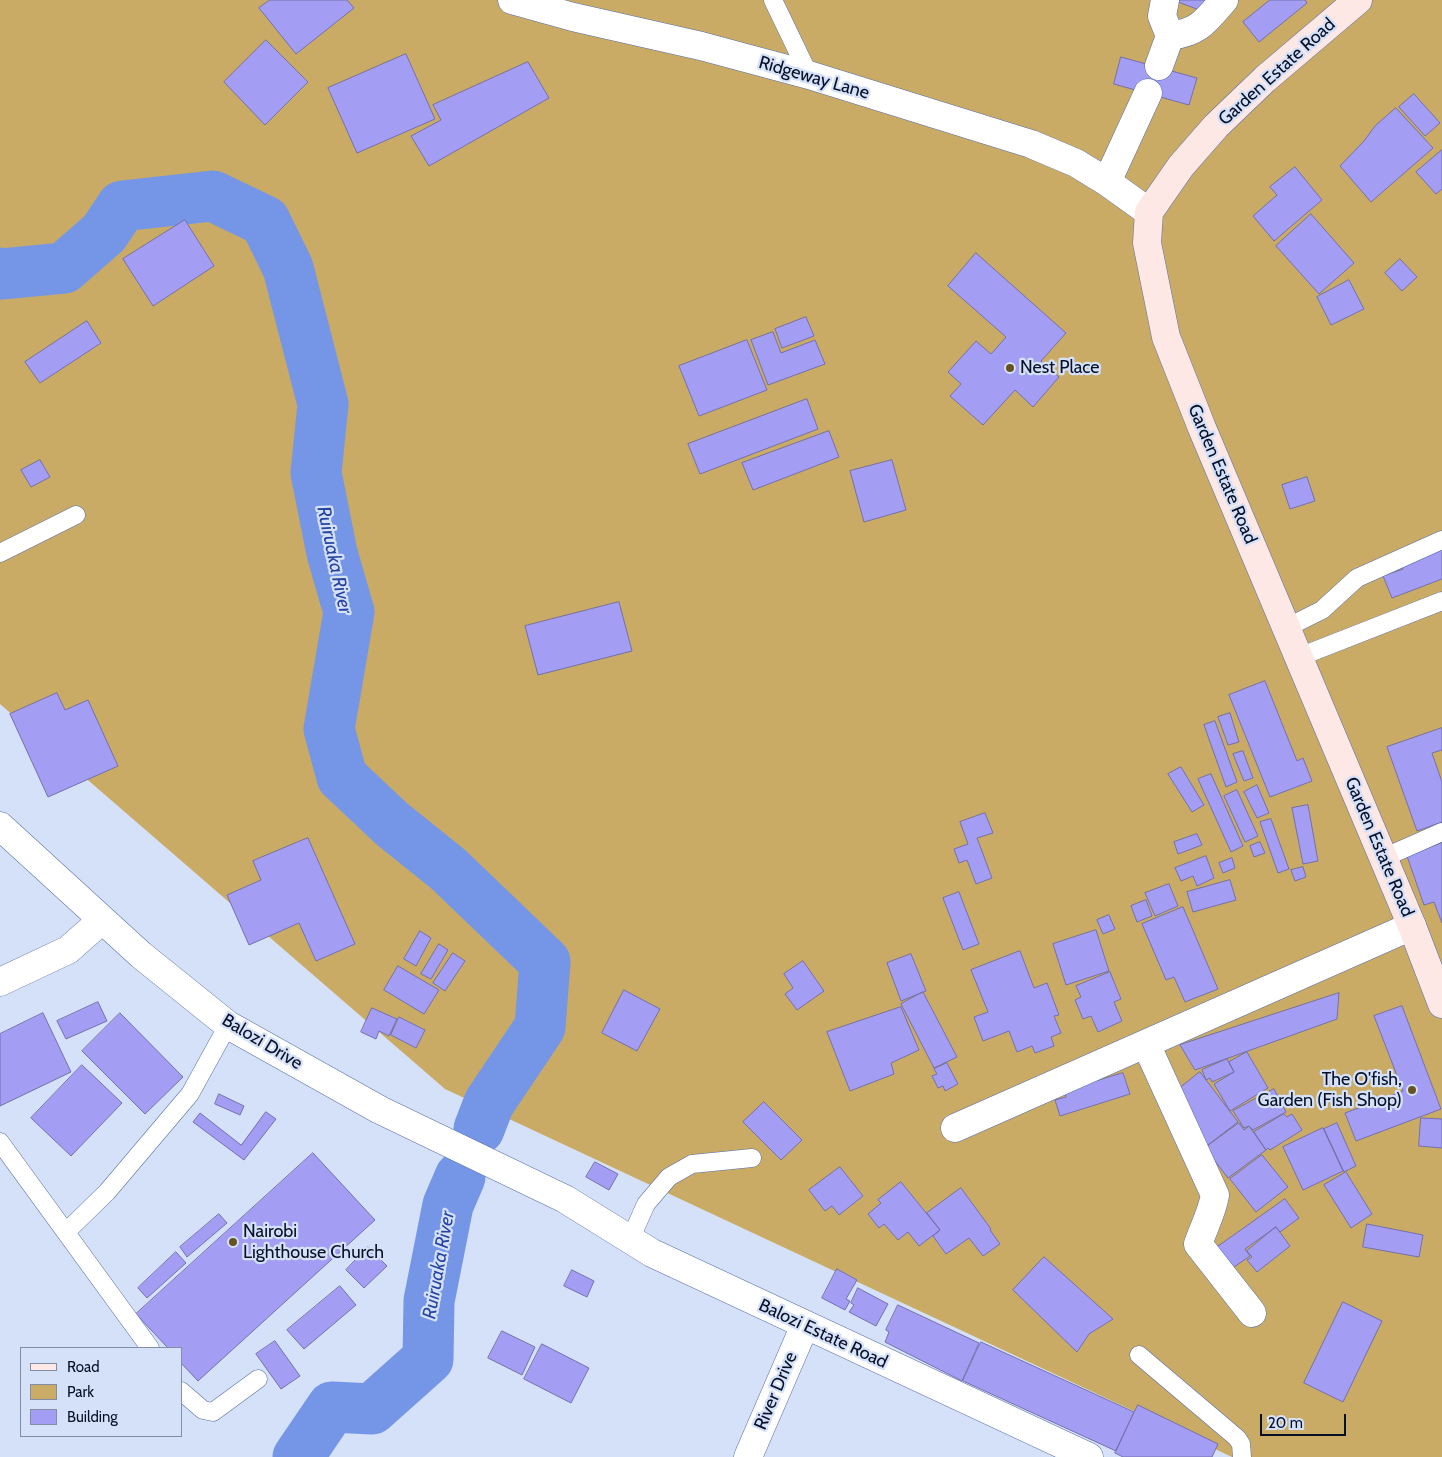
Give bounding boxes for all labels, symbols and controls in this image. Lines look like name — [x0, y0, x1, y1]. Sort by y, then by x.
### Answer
street label: Garden Estate Road — [1214, 14, 1340, 130]
street label: Ridgeway Lane — [756, 52, 872, 104]
place label: Nest Place — [1020, 357, 1100, 379]
marker: Nest Place — [1004, 362, 1016, 374]
street label: Garden Estate Road — [1183, 401, 1261, 547]
water label: Ruiruaka River — [311, 504, 357, 616]
street label: Garden Estate Road — [1340, 774, 1418, 920]
street label: Balozi Drive — [218, 1010, 306, 1074]
place label: The O'fish, Garden (Fish Shop) — [1258, 1069, 1402, 1112]
marker: The O'fish, Garden (Fish Shop) — [1406, 1084, 1418, 1096]
water label: Ruiruaka River — [418, 1209, 460, 1321]
place label: Nairobi Lighthouse Church — [243, 1221, 384, 1264]
marker: Nairobi Lighthouse Church — [227, 1236, 239, 1248]
street label: Balozi Estate Road — [755, 1295, 891, 1373]
legend — [20, 1347, 182, 1437]
street label: River Drive — [750, 1349, 802, 1433]
text: Road — [67, 1358, 100, 1376]
text: Park — [67, 1383, 94, 1401]
scale bar — [1262, 1404, 1348, 1436]
text: Building — [67, 1408, 118, 1426]
text: 20 m — [1268, 1414, 1303, 1432]

